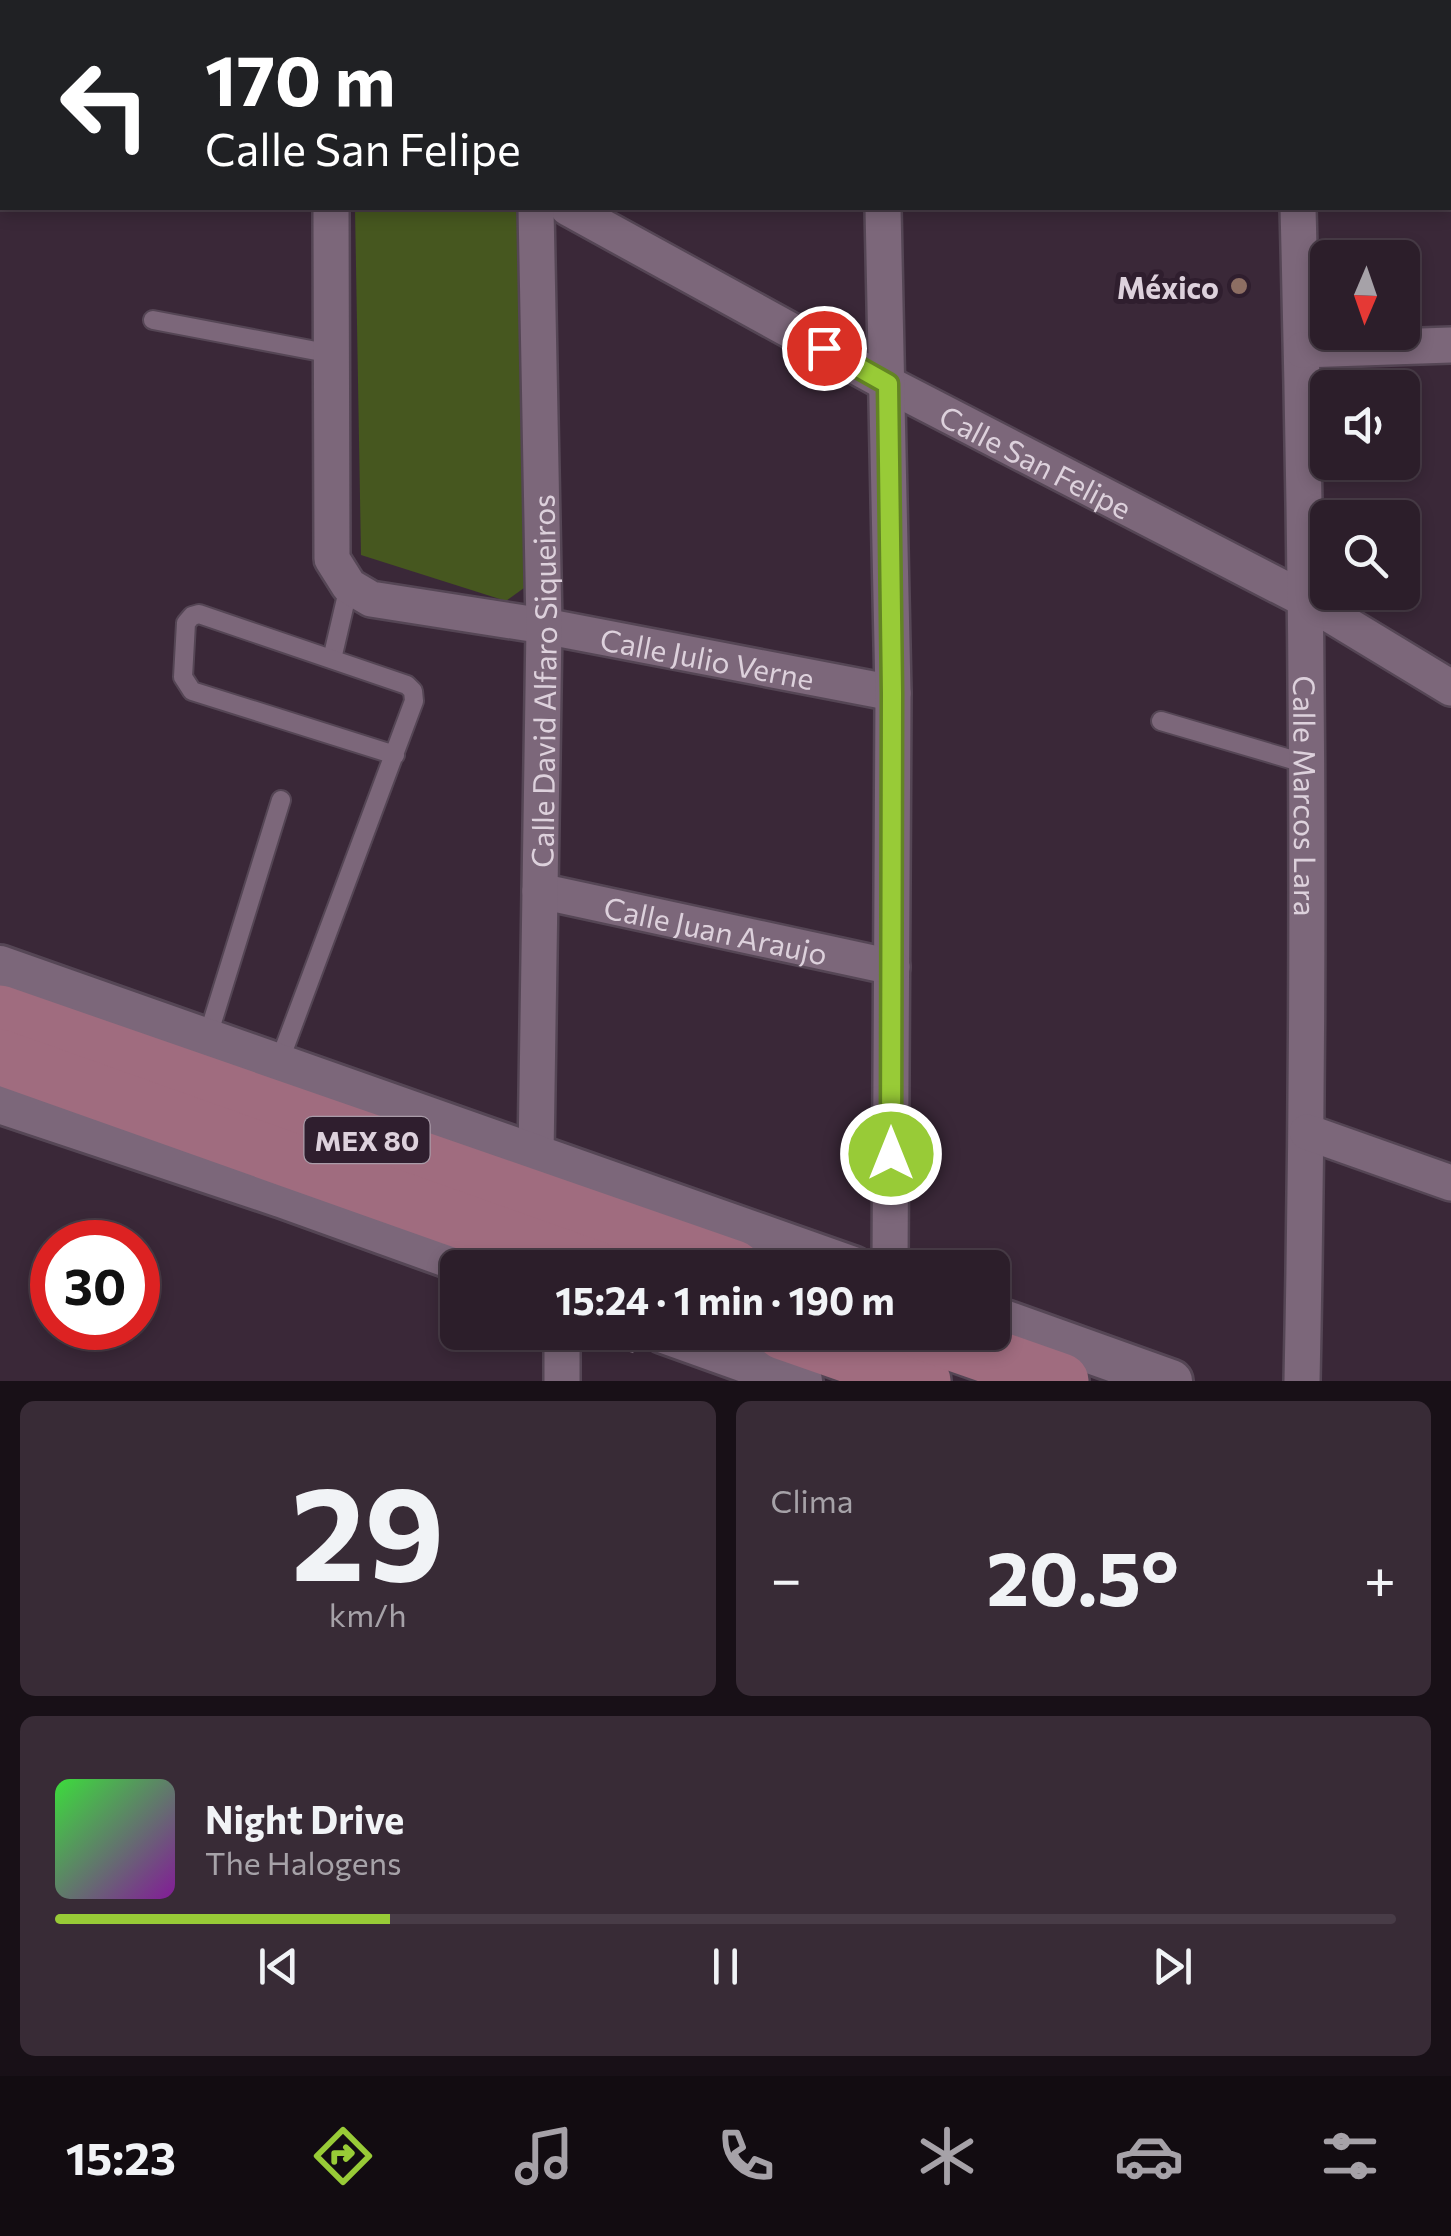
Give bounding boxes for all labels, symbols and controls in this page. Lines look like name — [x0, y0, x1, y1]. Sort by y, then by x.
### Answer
text: 170 m — [205, 35, 396, 120]
icon: left — [40, 40, 170, 170]
text: Calle San Felipe — [205, 120, 521, 175]
north arrow — [1310, 240, 1420, 350]
map controls — [1310, 240, 1420, 610]
place label: México — [1117, 268, 1219, 305]
marker: México — [1228, 275, 1250, 297]
pin — [782, 306, 867, 391]
icon: arrive — [797, 321, 852, 376]
button: sound — [1310, 370, 1420, 480]
street label: Calle San Felipe — [934, 396, 1138, 525]
street label: Calle David Alfaro Siqueiros — [522, 494, 562, 868]
button: search — [1310, 500, 1420, 610]
street label: Calle Julio Verne — [597, 619, 817, 696]
street label: Calle Marcos Lara — [1288, 675, 1325, 916]
street label: Calle Juan Araujo — [601, 887, 831, 971]
position arrow — [839, 1102, 943, 1206]
road number: MEX 80 — [304, 1117, 430, 1163]
speed limit sign: 30 — [30, 1220, 160, 1350]
text: 15:24 · 1 min · 190 m — [555, 1276, 895, 1323]
text: 29 — [291, 1449, 444, 1608]
text: Clima — [771, 1480, 853, 1520]
text: 20.5° — [986, 1530, 1179, 1621]
text: − — [771, 1543, 802, 1610]
text: + — [1364, 1543, 1396, 1610]
text: km/h — [329, 1594, 407, 1634]
text: Night Drive — [205, 1795, 404, 1842]
text: The Halogens — [205, 1842, 402, 1882]
icon: previous — [251, 1939, 306, 1994]
icon: pause — [698, 1939, 753, 1994]
icon: next — [1145, 1939, 1200, 1994]
icon: directions — [308, 2121, 378, 2191]
icon: music — [509, 2121, 579, 2191]
icon: phone — [711, 2121, 781, 2191]
icon: climate — [912, 2121, 982, 2191]
icon: car — [1114, 2121, 1184, 2191]
icon: filters — [1315, 2121, 1385, 2191]
text: 15:23 — [66, 2129, 176, 2184]

